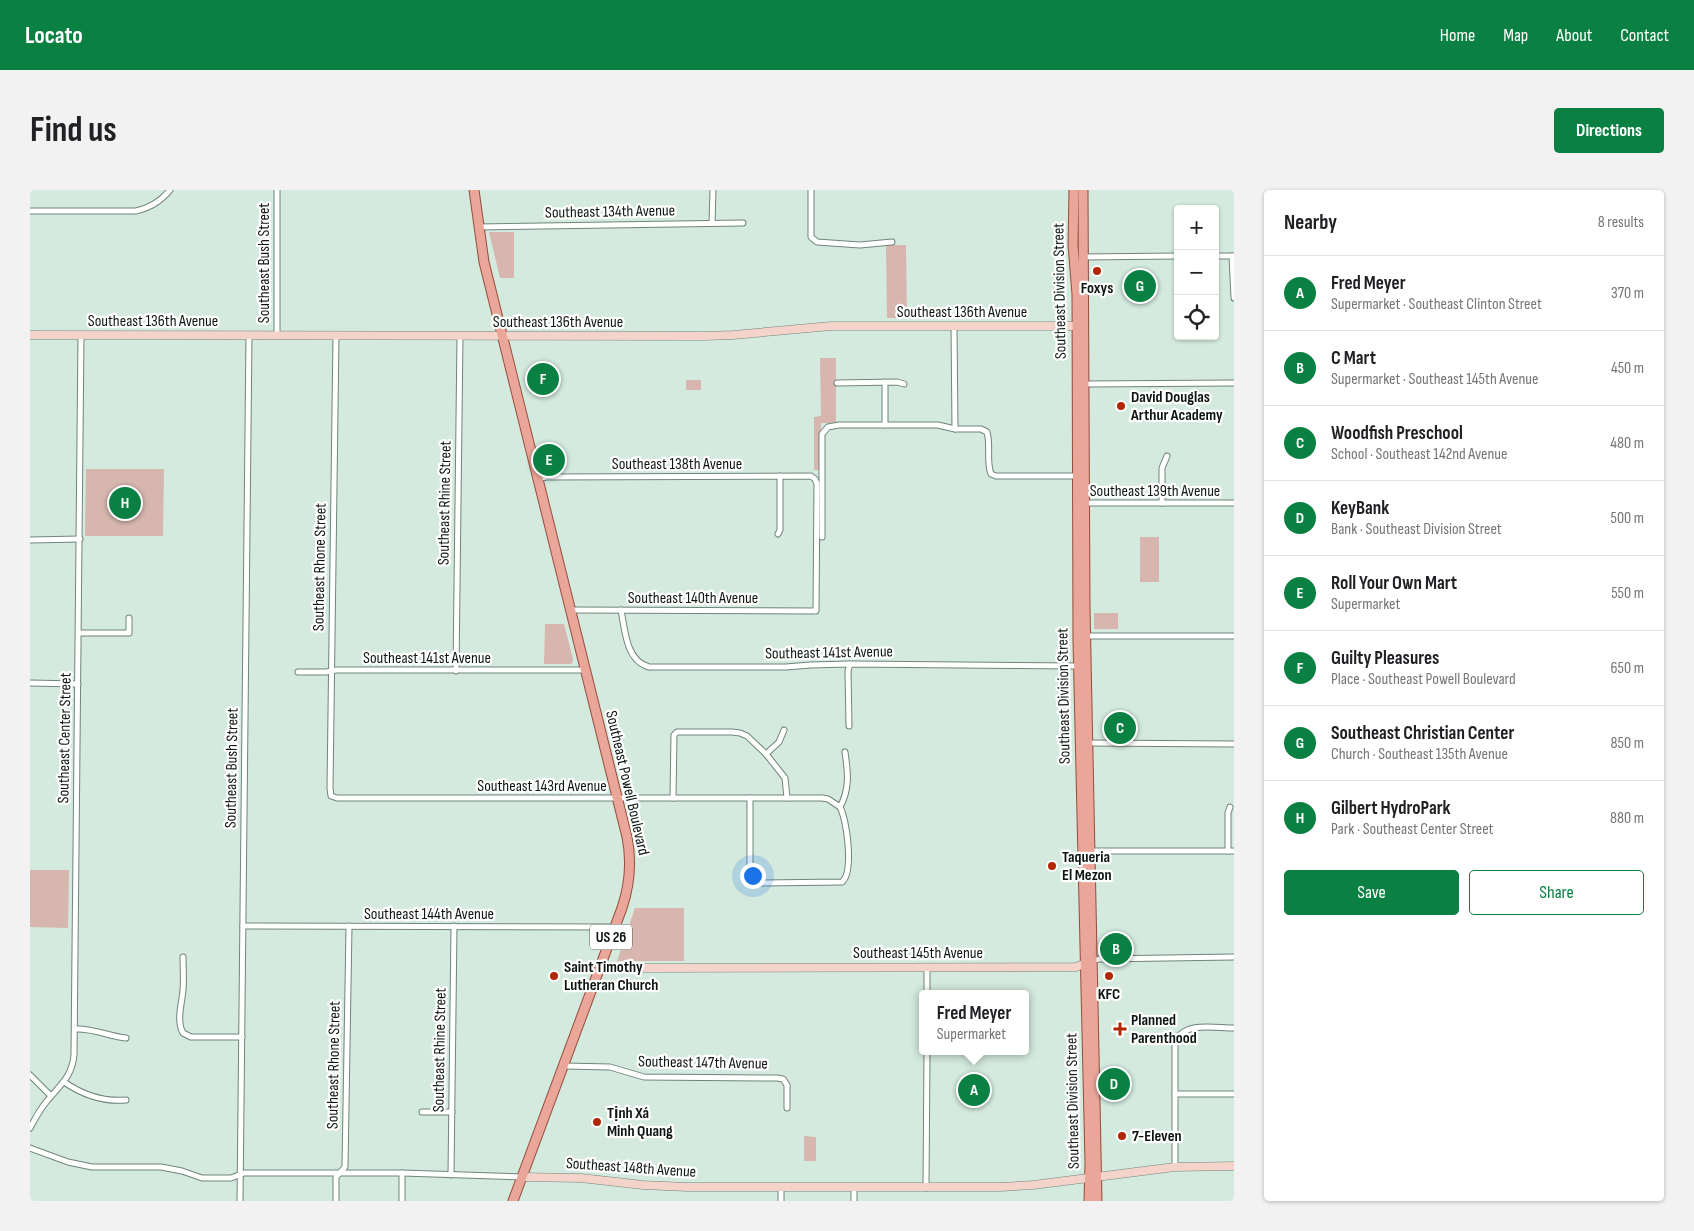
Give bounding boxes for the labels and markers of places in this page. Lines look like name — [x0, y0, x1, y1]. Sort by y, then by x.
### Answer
marker: Foxys — [1091, 265, 1103, 277]
pin: G — [1124, 267, 1156, 305]
place label: Foxys — [1081, 279, 1113, 298]
pin: F — [527, 360, 559, 398]
place label: David Douglas Arthur Academy — [1130, 388, 1223, 425]
marker: David Douglas Arthur Academy — [1115, 400, 1127, 412]
pin: E — [533, 441, 565, 479]
pin: H — [109, 484, 141, 522]
pin: C — [1104, 709, 1136, 747]
place label: Taqueria El Mezon — [1062, 848, 1112, 885]
marker: Taqueria El Mezon — [1046, 860, 1058, 872]
pin: B — [1100, 930, 1132, 968]
place label: Saint Timothy Lutheran Church — [564, 958, 658, 995]
marker: Saint Timothy Lutheran Church — [548, 970, 560, 982]
marker: KFC — [1103, 970, 1115, 982]
place label: KFC — [1098, 985, 1120, 1004]
place label: Planned Parenthood — [1131, 1011, 1197, 1048]
marker: Planned Parenthood — [1113, 1022, 1127, 1036]
pin: D — [1098, 1065, 1130, 1103]
pin: A — [958, 1071, 990, 1109]
place label: Tịnh Xá Minh Quang — [607, 1104, 673, 1141]
marker: Tịnh Xá Minh Quang — [591, 1116, 603, 1128]
place label: 7-Eleven — [1132, 1127, 1182, 1146]
marker: 7-Eleven — [1116, 1130, 1128, 1142]

